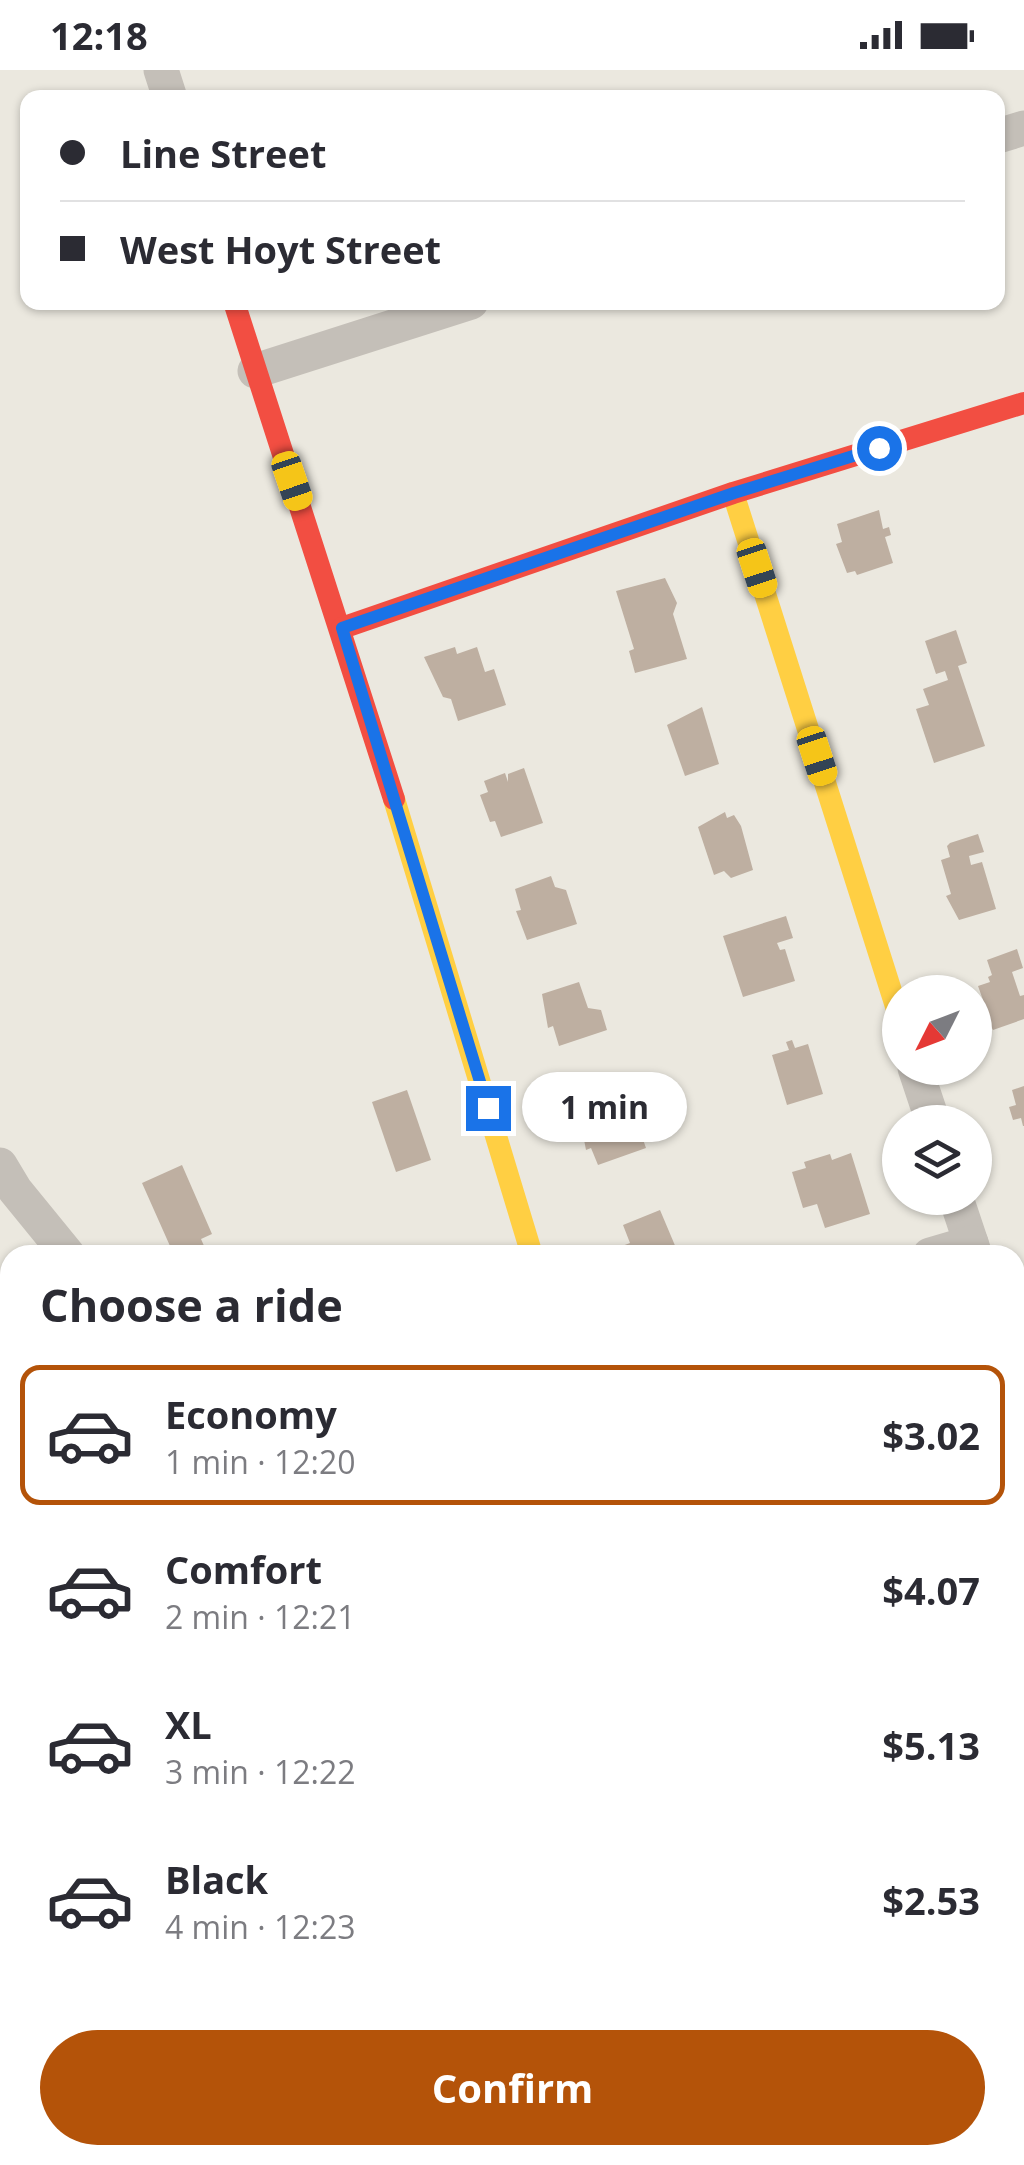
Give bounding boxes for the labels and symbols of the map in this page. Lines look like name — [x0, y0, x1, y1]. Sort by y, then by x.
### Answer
route start — [857, 426, 902, 471]
car — [268, 448, 316, 514]
car — [733, 535, 781, 601]
car — [793, 723, 841, 789]
north arrow — [882, 975, 992, 1085]
callout: 1 min — [523, 1073, 688, 1143]
route end — [466, 1086, 511, 1131]

